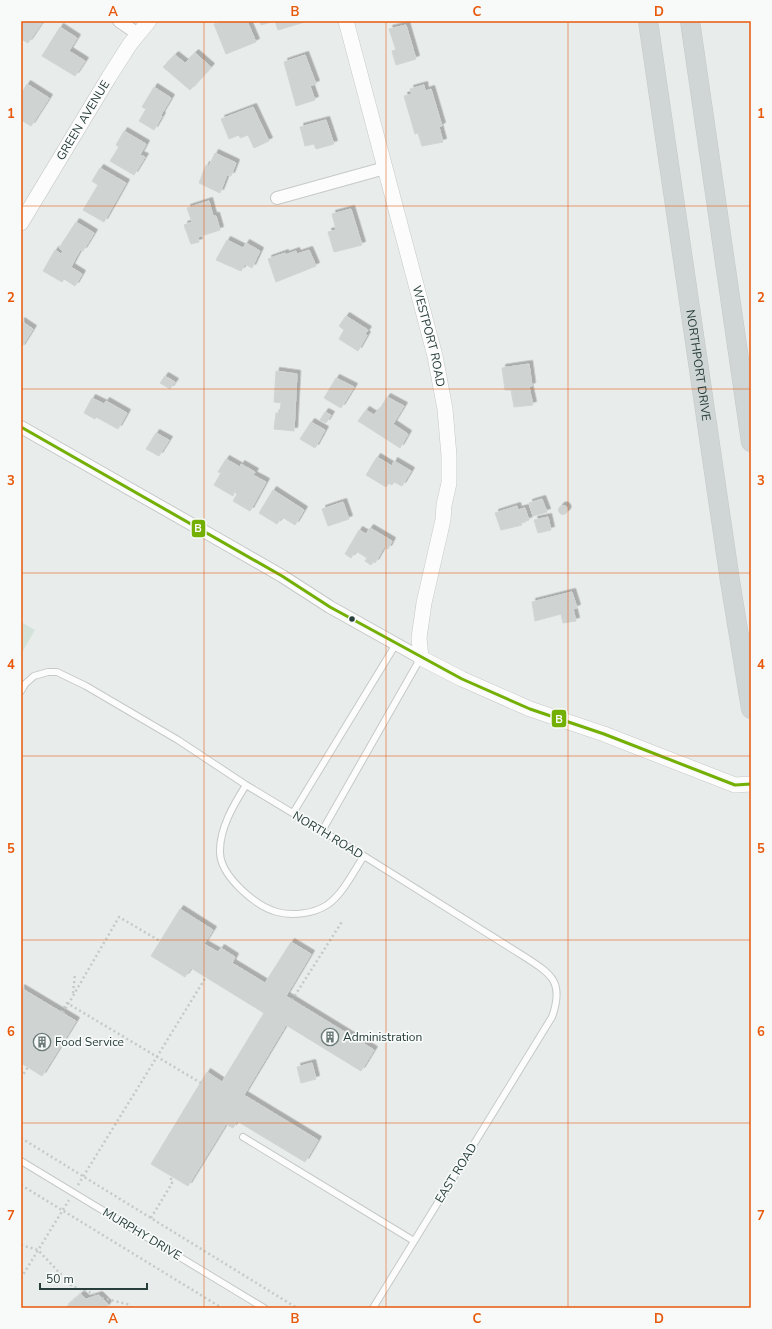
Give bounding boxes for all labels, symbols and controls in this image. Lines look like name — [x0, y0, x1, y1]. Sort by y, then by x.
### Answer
text: A — [108, 3, 118, 21]
text: B — [291, 3, 300, 21]
text: C — [473, 3, 482, 21]
text: D — [654, 3, 664, 21]
street label: GREEN AVENUE — [53, 77, 113, 163]
text: 1 — [7, 105, 15, 123]
text: 1 — [757, 105, 765, 123]
street label: WESTPORT ROAD — [409, 284, 449, 388]
text: 2 — [7, 289, 15, 307]
text: 2 — [757, 289, 765, 307]
street label: NORTHPORT DRIVE — [682, 309, 714, 422]
text: 3 — [7, 472, 15, 490]
text: 3 — [757, 472, 765, 490]
line badge: B — [191, 519, 206, 538]
text: B — [194, 521, 202, 536]
unlabelled marker — [347, 614, 357, 624]
text: 4 — [7, 656, 15, 674]
text: 4 — [757, 656, 765, 674]
line badge: B — [551, 709, 567, 728]
text: B — [555, 712, 563, 727]
street label: NORTH ROAD — [290, 808, 366, 863]
text: 5 — [7, 840, 15, 858]
text: 5 — [757, 840, 765, 858]
text: 6 — [7, 1023, 15, 1041]
text: 6 — [757, 1023, 765, 1041]
building icon: Administration — [320, 1027, 340, 1047]
place label: Administration — [343, 1029, 422, 1045]
building icon: Food Service — [32, 1032, 52, 1052]
place label: Food Service — [55, 1034, 124, 1050]
street label: EAST ROAD — [431, 1140, 481, 1206]
street label: MURPHY DRIVE — [100, 1204, 184, 1264]
text: 7 — [7, 1207, 15, 1225]
text: 7 — [757, 1207, 765, 1225]
scale bar — [40, 1265, 147, 1291]
text: 50 m — [46, 1271, 74, 1287]
text: A — [108, 1310, 118, 1328]
text: B — [291, 1310, 300, 1328]
text: C — [473, 1310, 482, 1328]
text: D — [654, 1310, 664, 1328]

